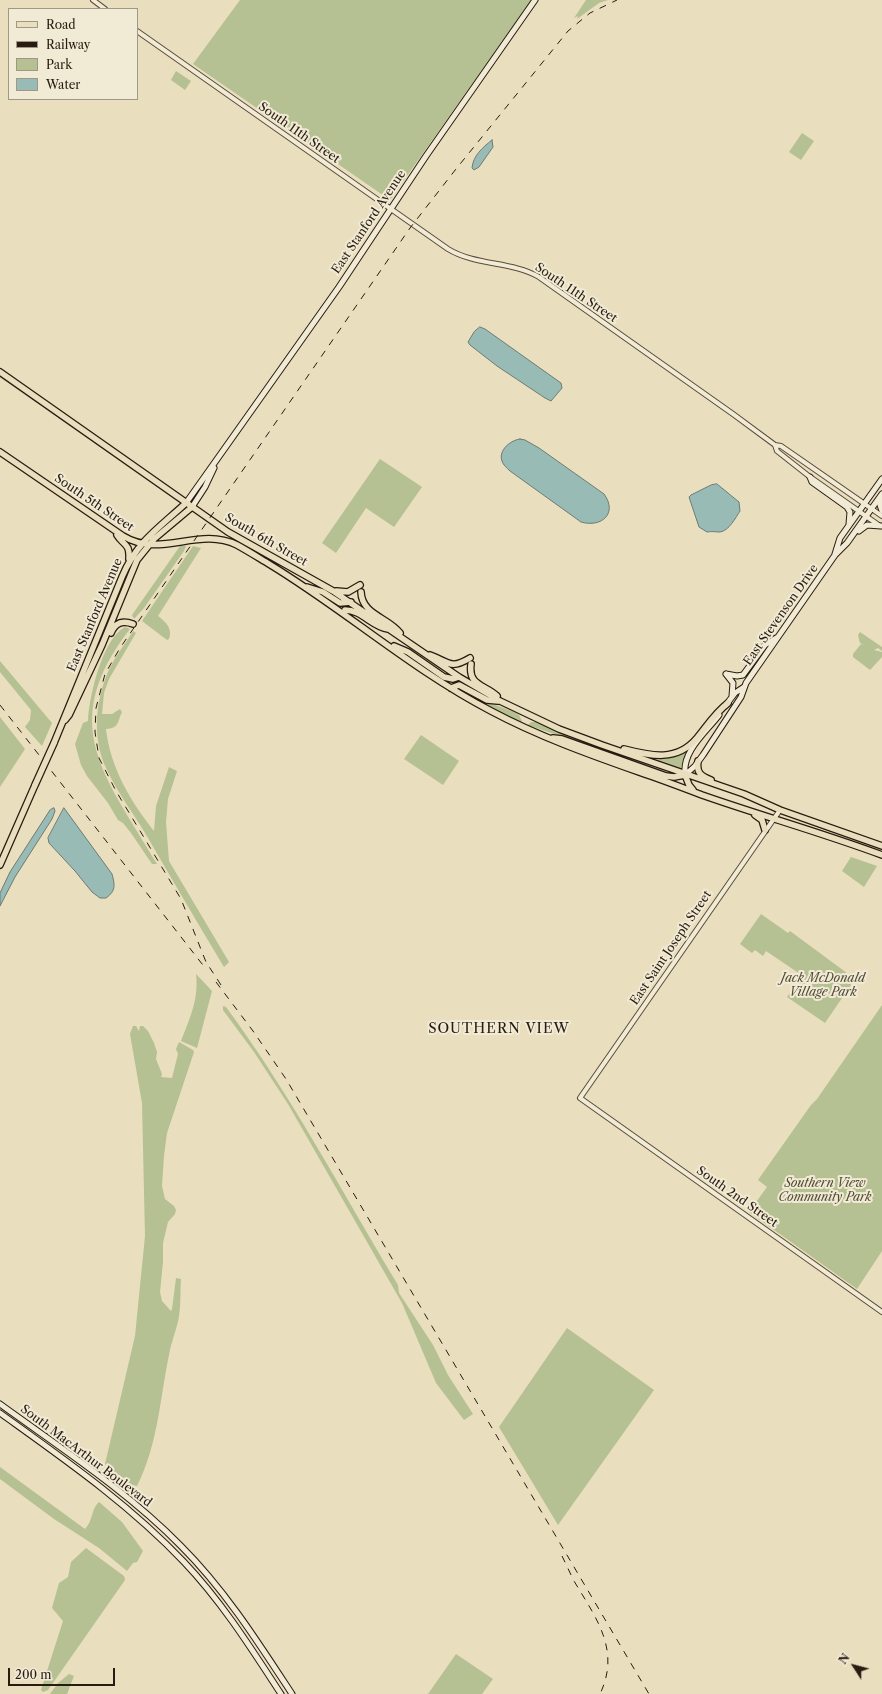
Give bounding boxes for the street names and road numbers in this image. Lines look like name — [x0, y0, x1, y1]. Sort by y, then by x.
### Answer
street label: South 11th Street — [256, 100, 342, 166]
street label: East Stanford Avenue — [329, 167, 409, 277]
street label: South 11th Street — [532, 260, 620, 326]
street label: South 5th Street — [52, 471, 136, 535]
street label: South 6th Street — [222, 511, 310, 569]
street label: East Stanford Avenue — [65, 556, 125, 674]
street label: East Stevenson Drive — [741, 562, 821, 668]
street label: East Saint Joseph Street — [627, 888, 715, 1008]
street label: South 2nd Street — [694, 1164, 780, 1230]
street label: South MacArthur Boulevard — [17, 1402, 155, 1510]

